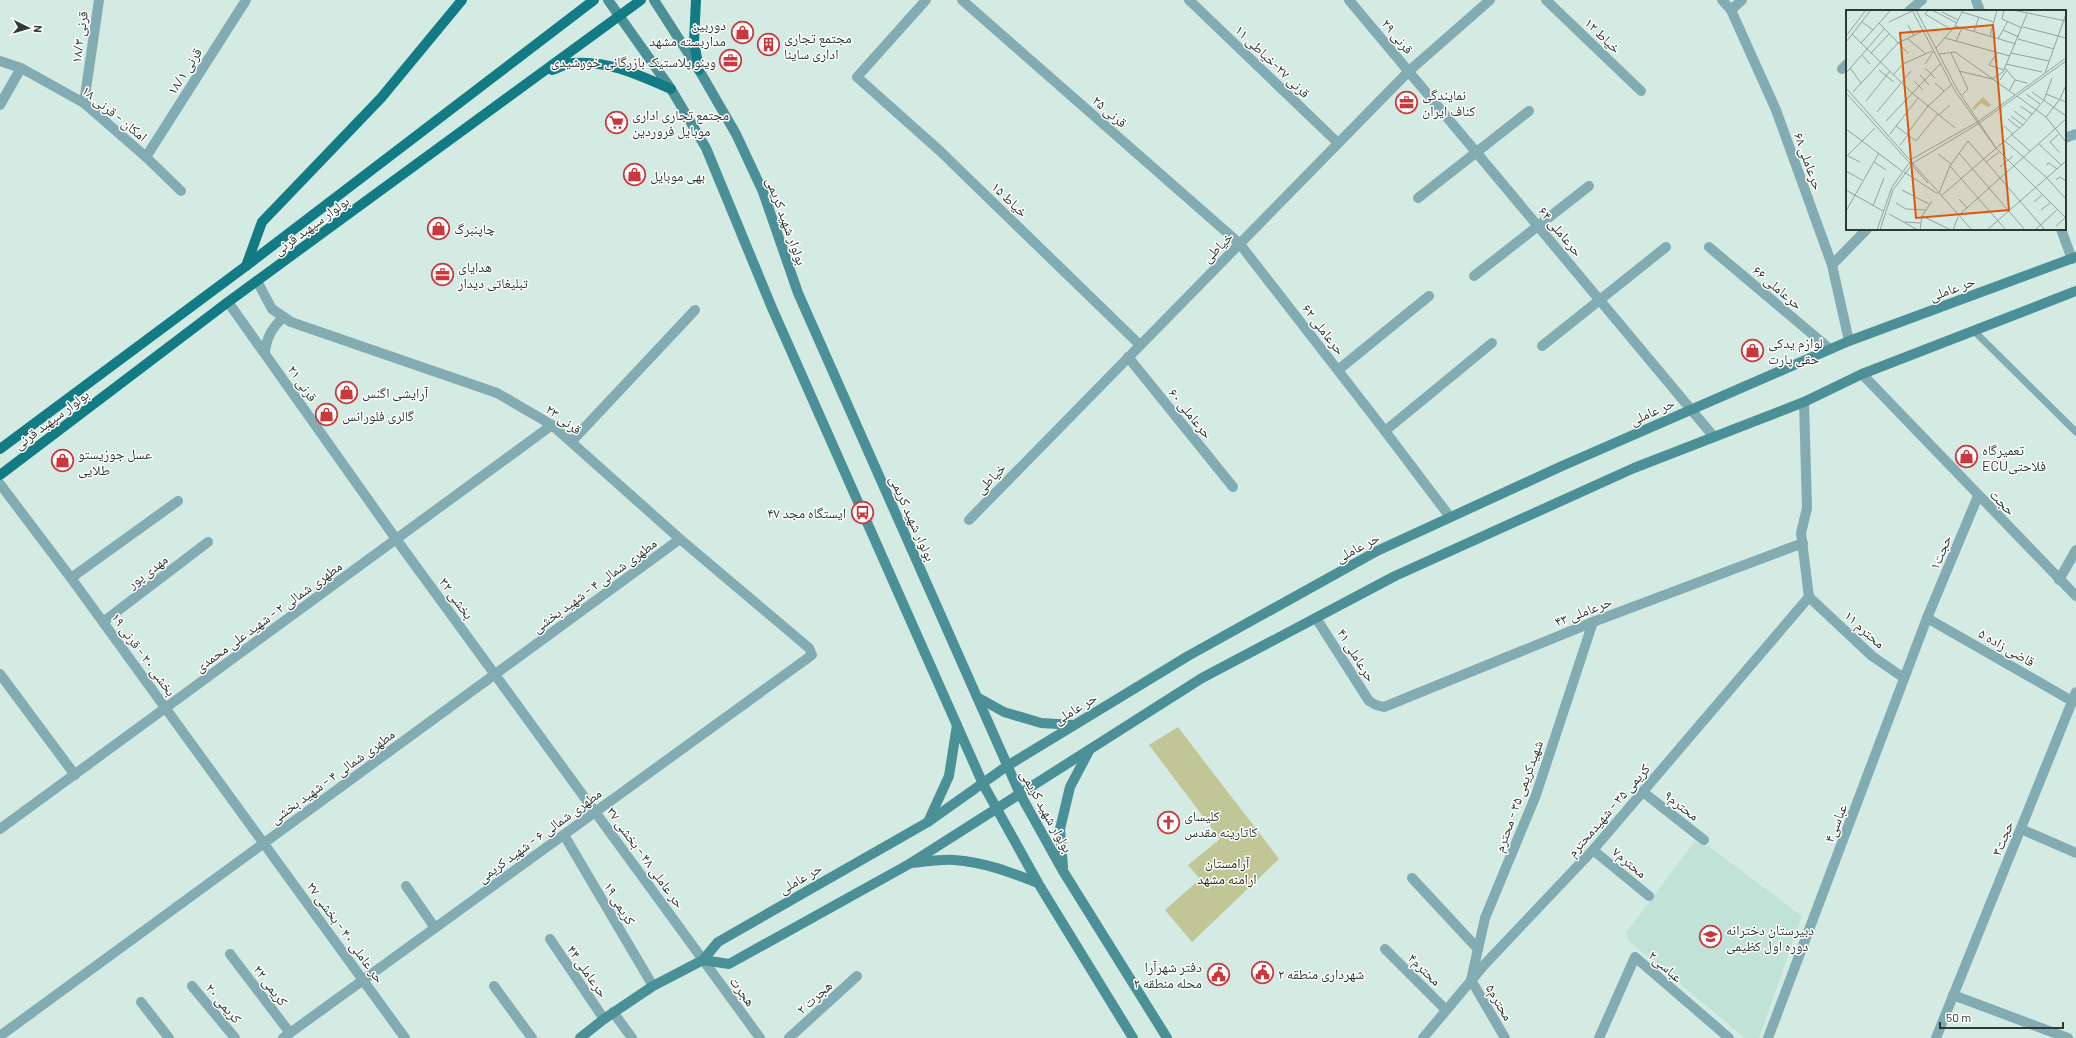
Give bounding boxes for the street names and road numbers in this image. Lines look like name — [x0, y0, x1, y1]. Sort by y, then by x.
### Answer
street label: قرنی ۱۸/۳ — [67, 10, 92, 64]
street label: خیاط ۱۲ — [1581, 14, 1625, 57]
street label: قرنی ۲۹ — [1378, 15, 1418, 58]
street label: قرنی ۲۷-خیاطی ۱۱ — [1231, 21, 1314, 102]
street label: قرنی ۱۸/۱ — [163, 44, 206, 98]
street label: امکان - قرنی ۱۸ — [78, 81, 151, 145]
street label: قرنی ۲۵ — [1089, 91, 1131, 131]
street label: حرعاملی ۶۸ — [1790, 130, 1827, 193]
street label: بولوار شهید کریمی — [762, 175, 811, 268]
street label: خیاط ۱۵ — [988, 178, 1032, 221]
street label: بولوار سپهبد قرنی — [270, 192, 353, 259]
street label: حرعاملی ۶۴ — [1534, 203, 1587, 260]
street label: خیاطی — [1198, 228, 1237, 267]
street label: حرعاملی ۶۶ — [1749, 261, 1807, 314]
street label: حر عاملی — [1927, 272, 1978, 305]
street label: حرعاملی ۶۲ — [1298, 300, 1349, 359]
street label: قرنی ۲۱ — [284, 362, 322, 405]
street label: حرعاملی ۶۰ — [1165, 384, 1217, 442]
street label: بولوار سپهبد قرنی — [10, 385, 93, 454]
street label: حر عاملی — [1627, 394, 1678, 429]
street label: قرنی ۲۳ — [542, 400, 585, 439]
street label: خیاطی — [971, 459, 1010, 498]
street label: بولوار شهید کریمی — [886, 472, 940, 564]
street label: حجت — [1986, 485, 2019, 519]
street label: حر عاملی — [1332, 528, 1382, 567]
street label: حجت۱ — [1925, 532, 1955, 572]
street label: مطهری شمالی ۴ - شهید بخشی — [528, 534, 660, 637]
street label: مهدی پور — [122, 550, 171, 593]
street label: مطهری شمالی ۲ - شهید علی محمدی — [191, 557, 345, 676]
street label: بخشی ۳۲ — [435, 574, 478, 623]
street label: حرعاملی ۴۳ — [1552, 592, 1614, 631]
street label: محترم ۱۱ — [1840, 606, 1889, 653]
street label: بخشی ۲۰ - قرنی ۱۹ — [107, 609, 180, 700]
street label: قاضی زاده ۵ — [1975, 624, 2038, 671]
street label: حرعاملی ۴۱ — [1333, 625, 1380, 686]
street label: حر عاملی — [1050, 688, 1100, 728]
street label: مطهری شمالی ۴ - شهید بخشی — [266, 725, 398, 828]
street label: شهیدکریمی ۳۵ - محترم — [1490, 738, 1548, 855]
street label: کریمی ۳۵ - شهیدمحترم — [1563, 760, 1655, 861]
street label: بولوار شهید کریمی — [1016, 767, 1077, 856]
street label: مطهری شمالی ۶ - شهید کریمی — [473, 784, 605, 887]
street label: محترم۹ — [1660, 786, 1703, 825]
street label: عباسی۴ — [1820, 801, 1851, 845]
street label: حر عاملی ۴۸ - بخشی ۳۷ — [603, 803, 689, 912]
street label: حجت۳ — [1987, 818, 2017, 858]
street label: محترم۷ — [1608, 843, 1651, 883]
street label: حر عاملی — [775, 859, 825, 898]
street label: حر عاملی ۴۰ - بخشی ۲۷ — [303, 878, 389, 987]
street label: کریمی ۱۹ — [600, 878, 639, 928]
street label: حرعاملی ۴۴ — [563, 942, 612, 1001]
street label: عباسی۲ — [1645, 947, 1687, 986]
street label: محترم۴ — [1403, 949, 1445, 990]
street label: کریمی ۲۲ — [249, 961, 292, 1010]
street label: هجرت — [726, 973, 760, 1010]
street label: هجرت ۲ — [793, 977, 836, 1018]
street label: کریمی ۲۰ — [202, 980, 246, 1027]
street label: محترم۵ — [1481, 981, 1517, 1024]

